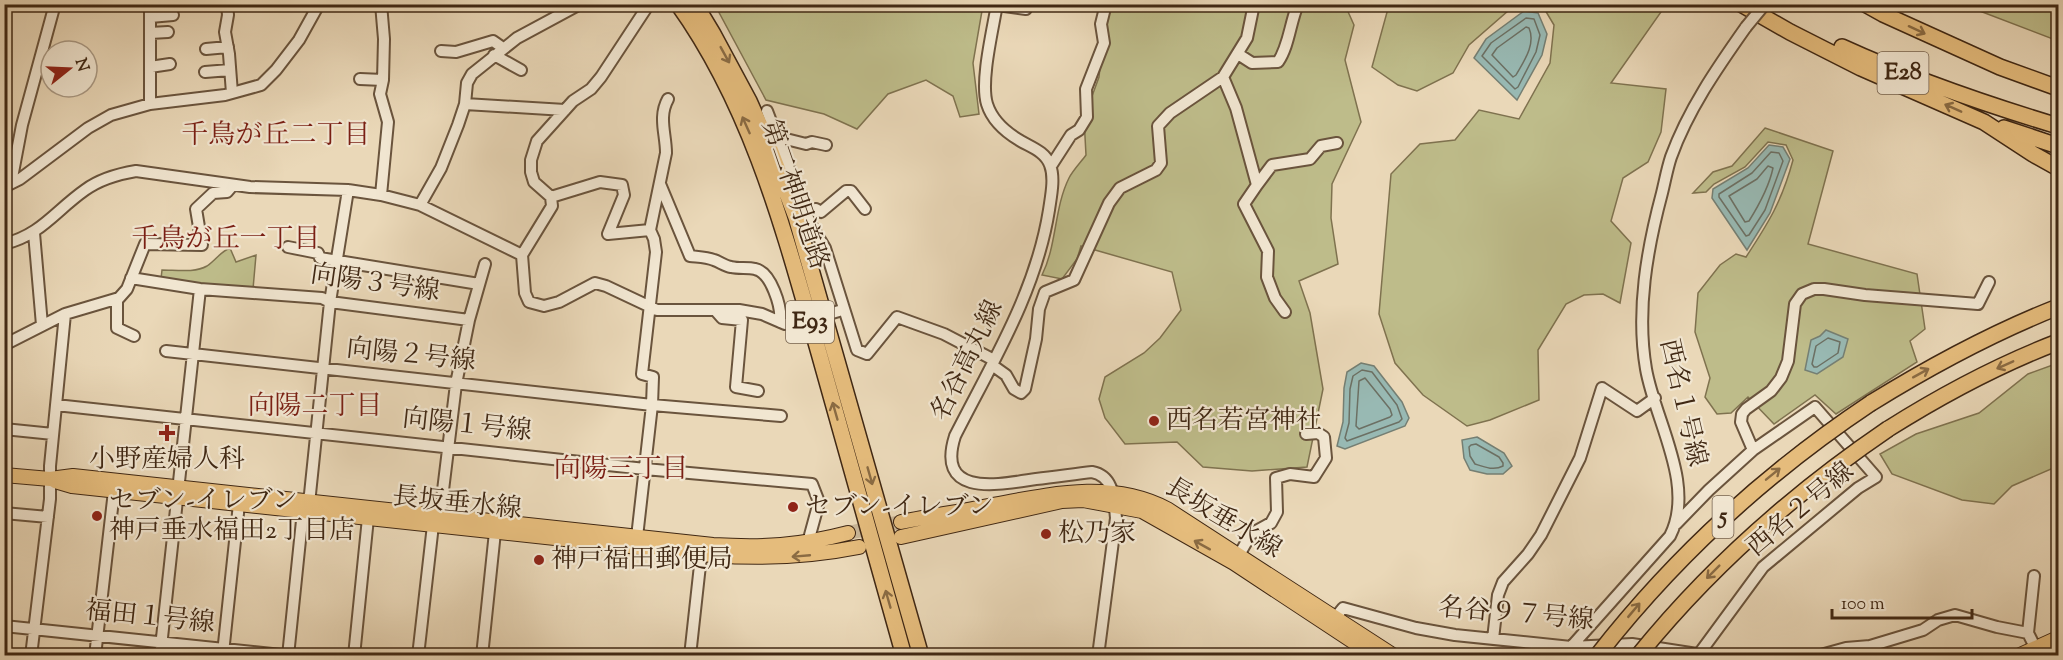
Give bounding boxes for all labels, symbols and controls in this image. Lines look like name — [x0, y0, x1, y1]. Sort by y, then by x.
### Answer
one-way arrow — [1908, 25, 1926, 37]
north arrow — [39, 39, 99, 99]
one-way arrow — [720, 45, 731, 63]
road number: E28 — [1878, 52, 1928, 94]
text: N — [68, 56, 94, 75]
one-way arrow — [1944, 102, 1963, 113]
street label: 第二神明道路 — [751, 115, 837, 275]
district label: 千鳥が丘二丁目 — [182, 117, 371, 156]
one-way arrow — [739, 117, 751, 135]
district label: 千鳥が丘一丁目 — [132, 221, 321, 260]
street label: 向陽３号線 — [308, 257, 442, 311]
street label: 名谷高丸線 — [923, 294, 1013, 428]
road number: E93 — [786, 301, 834, 343]
street label: 向陽２号線 — [344, 331, 478, 381]
street label: 西名１号線 — [1649, 335, 1715, 471]
one-way arrow — [1996, 360, 2014, 371]
one-way arrow — [1912, 367, 1929, 379]
district label: 向陽二丁目 — [248, 388, 383, 427]
street label: 向陽１号線 — [400, 401, 534, 451]
one-way arrow — [829, 402, 840, 421]
place label: 西名若宮神社 — [1166, 403, 1322, 440]
marker: 西名若宮神社 — [1147, 414, 1161, 428]
marker: 小野産婦人科 — [158, 424, 176, 442]
place label: 小野産婦人科 — [89, 442, 245, 479]
district label: 向陽三丁目 — [554, 451, 689, 490]
street label: 西名２号線 — [1739, 454, 1863, 566]
one-way arrow — [865, 466, 877, 485]
one-way arrow — [1765, 467, 1780, 481]
street label: 長坂垂水線 — [1158, 470, 1288, 568]
street label: 長坂垂水線 — [390, 479, 524, 529]
place label: セブン-イレブン 神戸垂水福田2丁目店 — [109, 483, 355, 550]
place label: セブン-イレブン — [805, 489, 994, 526]
road number: 5 — [1712, 496, 1734, 538]
marker: セブン-イレブン — [786, 500, 800, 514]
marker: セブン-イレブン 神戸垂水福田2丁目店 — [90, 509, 104, 523]
place label: 松乃家 — [1058, 516, 1136, 553]
marker: 松乃家 — [1039, 527, 1053, 541]
one-way arrow — [1193, 539, 1211, 550]
place label: 神戸福田郵便局 — [551, 542, 733, 579]
one-way arrow — [792, 551, 811, 562]
marker: 神戸福田郵便局 — [532, 553, 546, 567]
one-way arrow — [1705, 565, 1720, 580]
scale bar — [1832, 582, 1972, 620]
one-way arrow — [882, 590, 893, 609]
street label: 名谷９７号線 — [1437, 590, 1595, 640]
text: 100 m — [1841, 592, 1885, 618]
street label: 福田１号線 — [83, 593, 217, 643]
one-way arrow — [1627, 603, 1641, 618]

